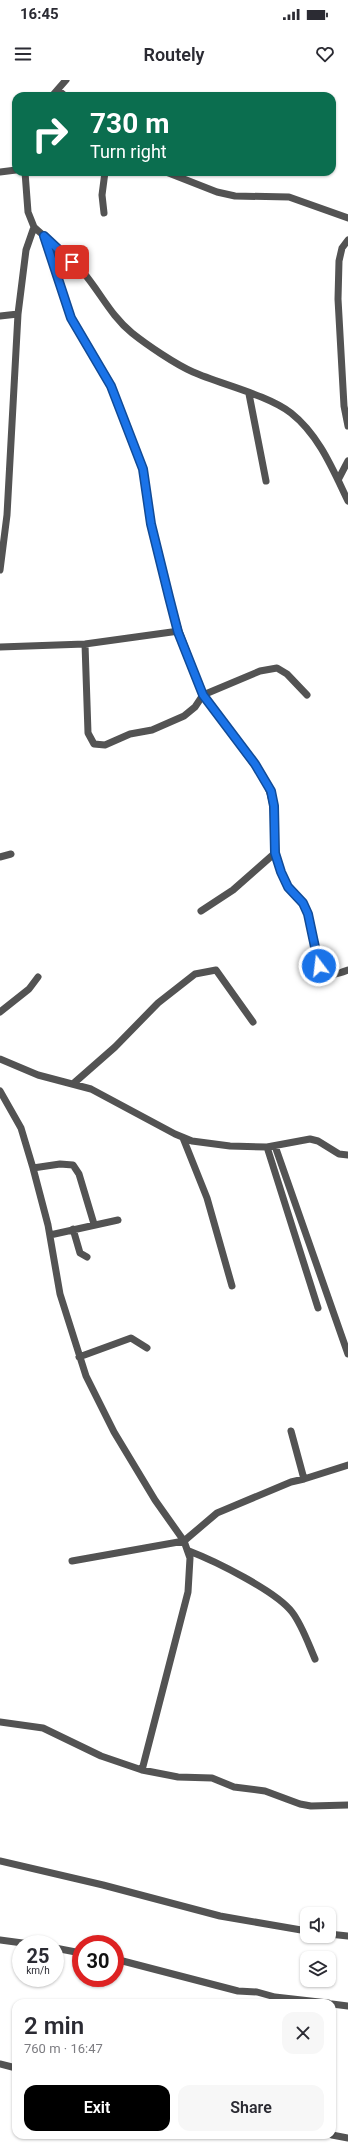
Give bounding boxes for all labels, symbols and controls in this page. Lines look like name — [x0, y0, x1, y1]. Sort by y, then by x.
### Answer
text: 16:45 — [20, 5, 59, 23]
icon: menu — [12, 43, 34, 65]
icon: heart — [314, 43, 336, 65]
text: Routely — [143, 44, 205, 65]
text: 730 m — [90, 107, 169, 140]
icon: right — [24, 108, 76, 160]
text: Turn right — [90, 141, 167, 162]
pin — [55, 245, 89, 279]
icon: arrive — [61, 251, 83, 273]
position arrow — [298, 945, 340, 987]
map controls — [300, 1907, 336, 1987]
button: sound — [300, 1907, 336, 1943]
speed limit sign: 30 — [72, 1935, 124, 1987]
text: 25 — [27, 1944, 49, 1968]
button: layers — [300, 1951, 336, 1987]
text: km/h — [26, 1965, 50, 1976]
text: 2 min — [24, 2012, 84, 2040]
button: close — [282, 2012, 324, 2054]
text: 760 m · 16:47 — [24, 2041, 103, 2056]
button: Exit — [24, 2085, 170, 2131]
button: Share — [178, 2085, 324, 2131]

